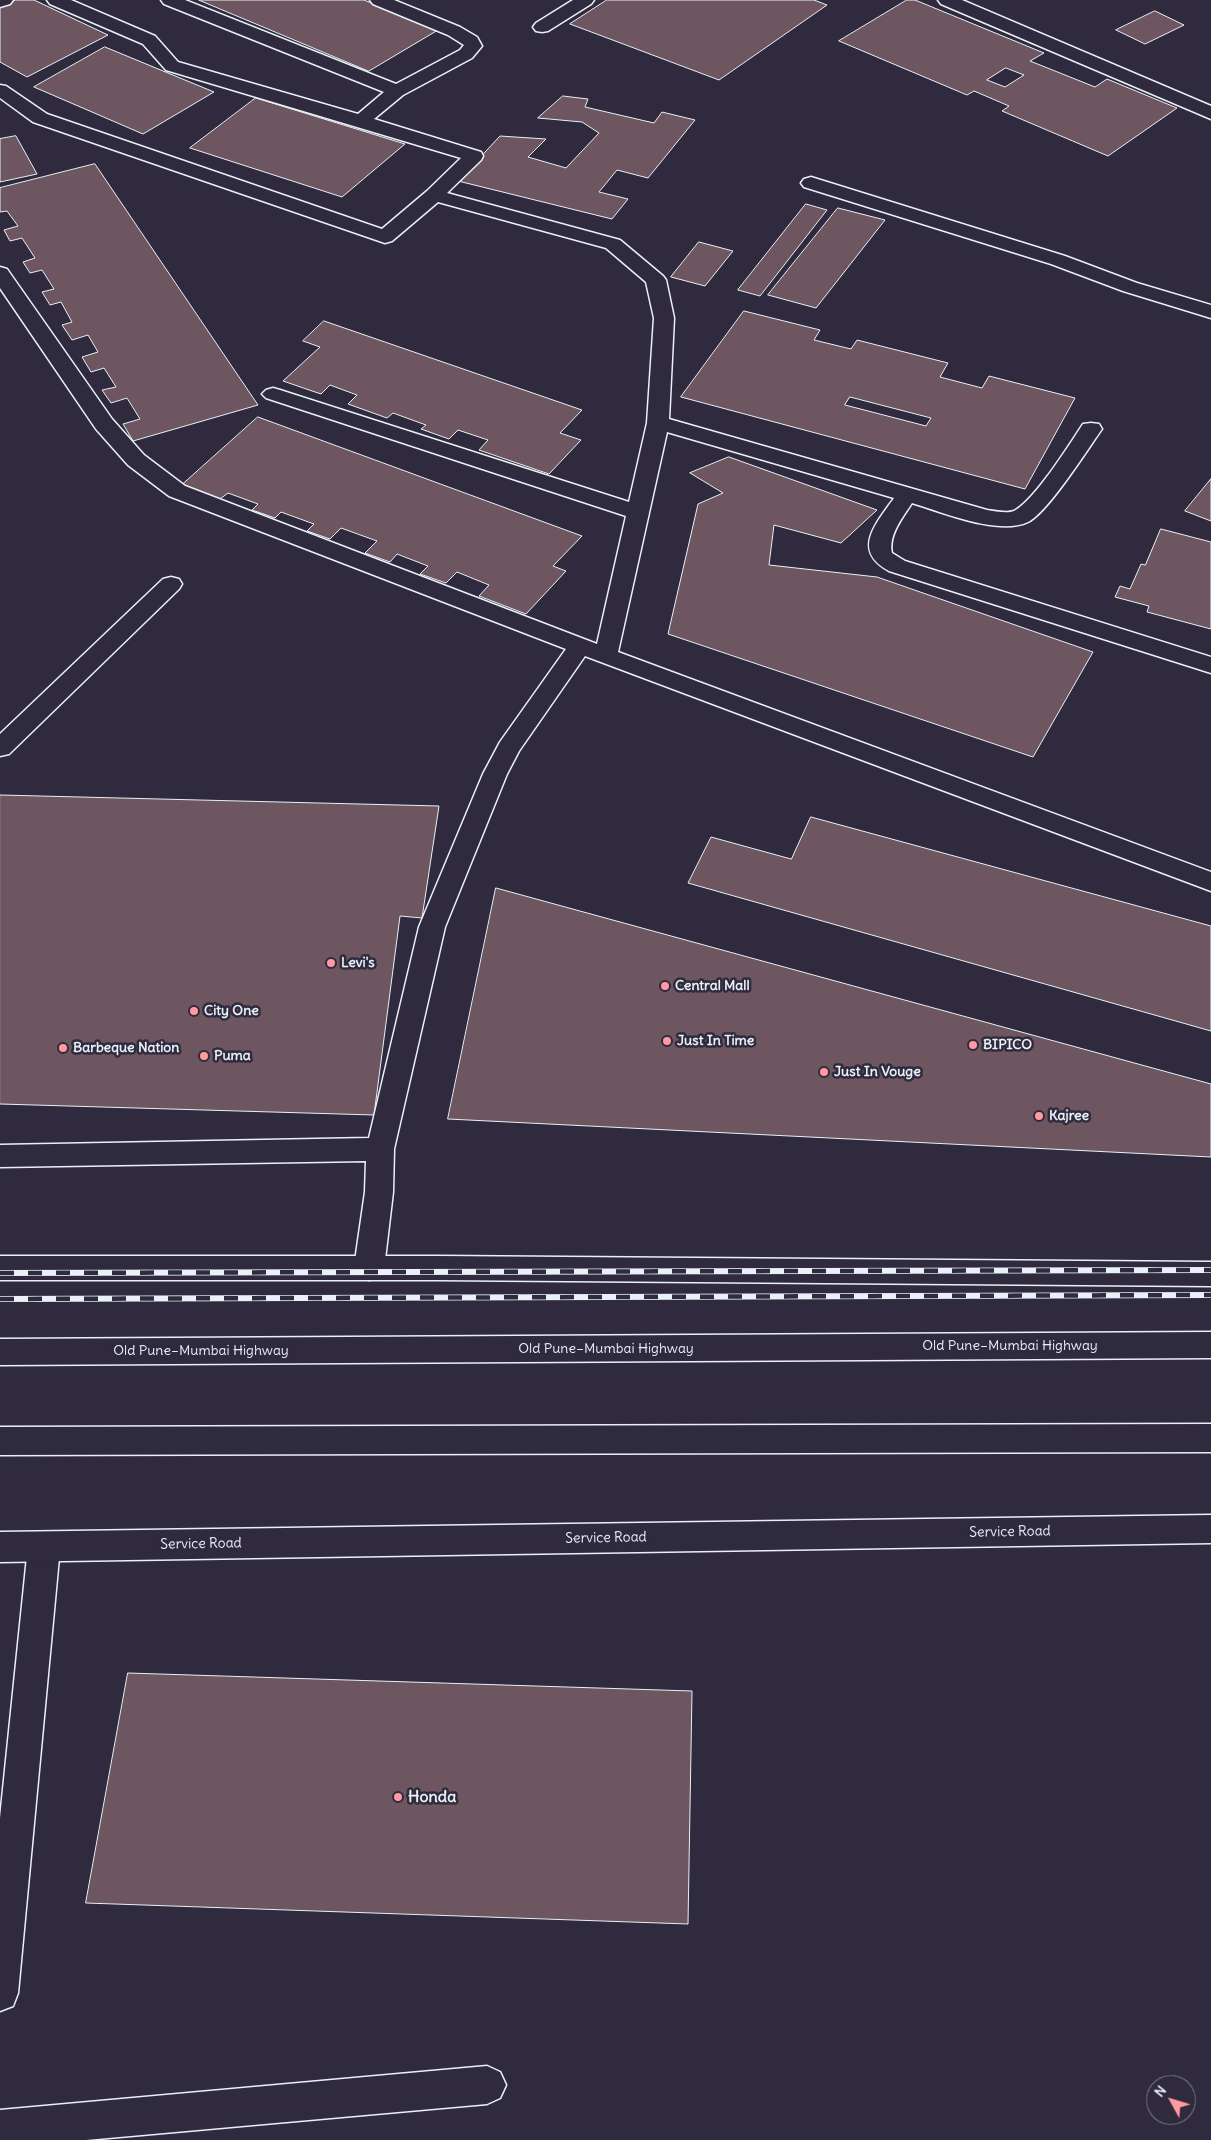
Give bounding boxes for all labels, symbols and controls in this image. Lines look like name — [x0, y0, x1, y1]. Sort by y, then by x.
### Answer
place label: Levi's — [341, 955, 375, 971]
marker: Levi's — [325, 957, 337, 969]
place label: Central Mall — [675, 978, 750, 994]
marker: Central Mall — [659, 980, 671, 992]
place label: City One — [204, 1003, 259, 1019]
marker: City One — [188, 1005, 200, 1017]
place label: Just In Time — [677, 1033, 754, 1049]
marker: Just In Time — [661, 1035, 673, 1047]
place label: BIPICO — [983, 1037, 1032, 1053]
marker: BIPICO — [967, 1039, 979, 1051]
place label: Barbeque Nation — [73, 1040, 179, 1056]
marker: Barbeque Nation — [57, 1042, 69, 1054]
place label: Puma — [214, 1048, 251, 1064]
marker: Puma — [198, 1050, 210, 1062]
place label: Just In Vouge — [834, 1064, 921, 1080]
marker: Just In Vouge — [818, 1066, 830, 1078]
place label: Kajree — [1049, 1108, 1089, 1124]
marker: Kajree — [1033, 1110, 1045, 1122]
street label: Old Pune–Mumbai Highway — [922, 1338, 1098, 1354]
street label: Old Pune–Mumbai Highway — [518, 1341, 694, 1357]
street label: Old Pune–Mumbai Highway — [113, 1343, 289, 1359]
street label: Service Road — [969, 1523, 1051, 1541]
street label: Service Road — [565, 1529, 647, 1547]
street label: Service Road — [160, 1535, 242, 1553]
place label: Honda — [408, 1787, 456, 1807]
marker: Honda — [392, 1791, 404, 1803]
north arrow — [1146, 2075, 1196, 2125]
text: N — [1150, 2082, 1170, 2101]

